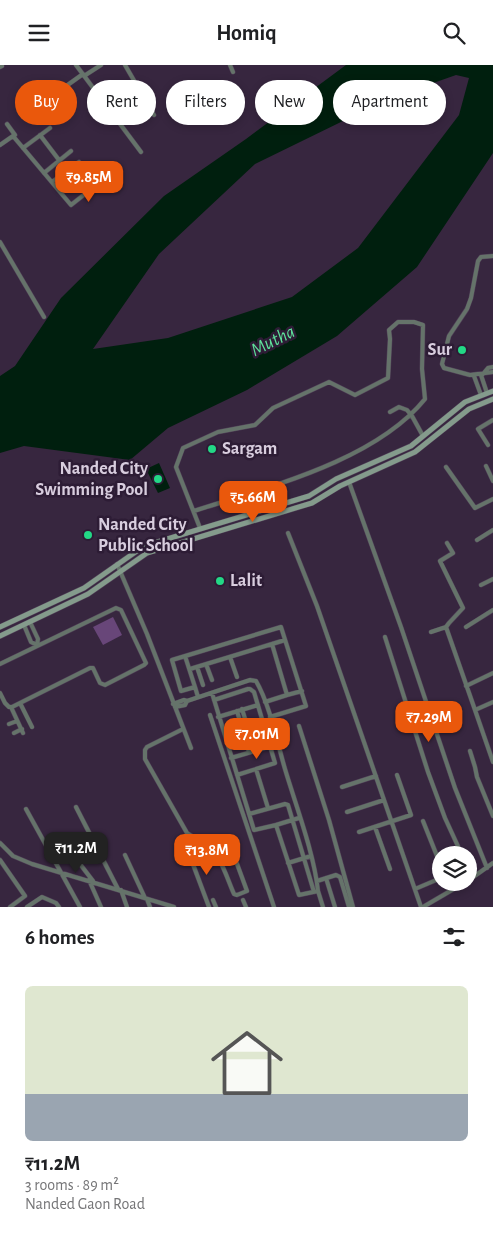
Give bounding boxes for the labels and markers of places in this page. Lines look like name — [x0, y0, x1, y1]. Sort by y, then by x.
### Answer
pin: ₹9.85M — [48, 161, 130, 203]
place label: Sur — [427, 341, 453, 359]
marker: Sur — [456, 344, 468, 356]
place label: Sargam — [222, 440, 277, 458]
marker: Sargam — [206, 443, 218, 455]
place label: Nanded City Swimming Pool — [35, 460, 149, 499]
marker: Nanded City Swimming Pool — [152, 473, 164, 485]
pin: ₹5.66M — [212, 481, 294, 523]
place label: Nanded City Public School — [98, 516, 193, 555]
marker: Nanded City Public School — [82, 529, 94, 541]
place label: Lalit — [230, 572, 262, 590]
marker: Lalit — [214, 575, 226, 587]
pin: ₹7.29M — [388, 701, 470, 743]
pin: ₹7.01M — [216, 717, 298, 760]
pin: ₹11.2M — [35, 831, 117, 874]
pin: ₹13.8M — [166, 833, 248, 876]

